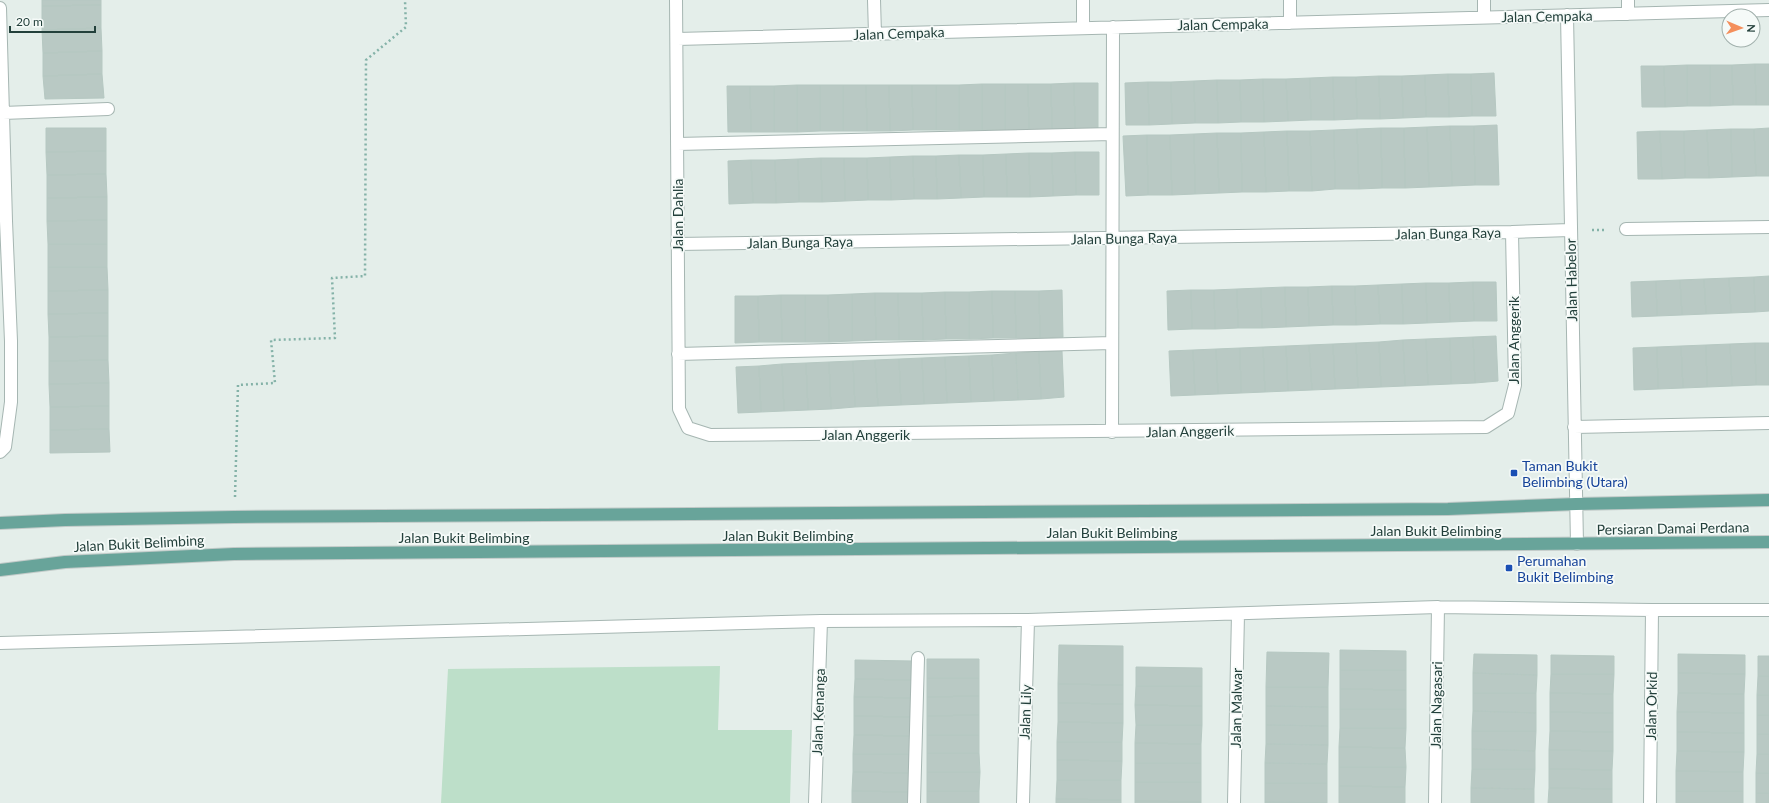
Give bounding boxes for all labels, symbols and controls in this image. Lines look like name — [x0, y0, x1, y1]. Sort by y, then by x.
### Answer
street label: Jalan Cempaka — [1501, 7, 1593, 25]
scale bar — [10, 8, 95, 34]
north arrow — [1721, 8, 1761, 48]
text: 20 m — [16, 14, 43, 29]
street label: Jalan Cempaka — [1177, 15, 1269, 33]
street label: Jalan Cempaka — [853, 23, 945, 43]
text: N — [1745, 24, 1758, 33]
street label: Jalan Dahlia — [669, 178, 686, 252]
street label: Jalan Bunga Raya — [1395, 224, 1501, 242]
street label: Jalan Bunga Raya — [1071, 229, 1177, 247]
street label: Jalan Bunga Raya — [747, 233, 853, 251]
street label: Jalan Habelor — [1562, 238, 1580, 322]
street label: Jalan Anggerik — [1505, 295, 1522, 384]
street label: Jalan Anggerik — [1146, 422, 1235, 440]
street label: Jalan Anggerik — [822, 426, 911, 443]
place label: Taman Bukit Belimbing (Utara) — [1522, 457, 1628, 490]
marker: Taman Bukit Belimbing (Utara) — [1509, 468, 1519, 478]
street label: Persiaran Damai Perdana — [1596, 518, 1750, 538]
street label: Jalan Bukit Belimbing — [1371, 522, 1501, 539]
street label: Jalan Bukit Belimbing — [1047, 524, 1177, 541]
street label: Jalan Bukit Belimbing — [723, 527, 853, 544]
street label: Jalan Bukit Belimbing — [399, 529, 529, 546]
street label: Jalan Bukit Belimbing — [73, 531, 205, 555]
place label: Perumahan Bukit Belimbing — [1517, 552, 1614, 585]
marker: Perumahan Bukit Belimbing — [1504, 563, 1514, 573]
street label: Jalan Nagasari — [1427, 661, 1445, 749]
street label: Jalan Kenanga — [808, 668, 828, 756]
street label: Jalan Malwar — [1227, 668, 1245, 748]
street label: Jalan Orkid — [1642, 671, 1660, 741]
street label: Jalan Lily — [1016, 683, 1034, 740]

